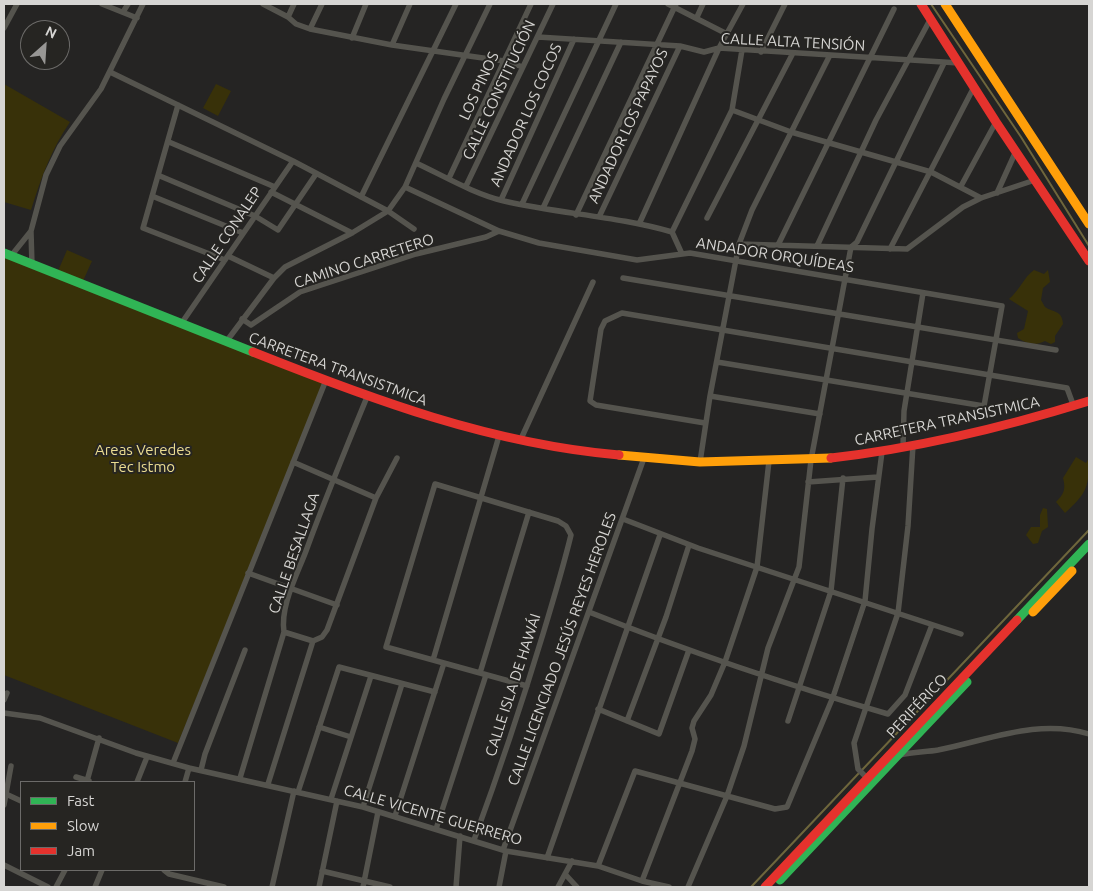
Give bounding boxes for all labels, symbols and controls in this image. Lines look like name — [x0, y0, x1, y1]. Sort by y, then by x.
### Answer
street label: CALLE CONSTITUCIÓN — [459, 17, 539, 163]
north arrow — [20, 20, 70, 70]
text: N — [43, 23, 59, 42]
street label: CALLE ALTA TENSIÓN — [720, 29, 866, 55]
street label: ANDADOR LOS COCOS — [486, 41, 566, 189]
street label: ANDADOR LOS PAPAYOS — [584, 46, 672, 206]
street label: LOS PINOS — [455, 49, 503, 123]
street label: CALLE CONALEP — [188, 183, 266, 287]
street label: CAMINO CARRETERO — [292, 230, 436, 292]
street label: ANDADOR ORQUÍDEAS — [695, 234, 855, 276]
street label: CARRETERA TRANSISTMICA — [246, 328, 430, 410]
street label: CARRETERA TRANSISTMICA — [853, 393, 1041, 449]
park label: Areas Veredes Tec Istmo — [95, 441, 191, 476]
street label: CALLE BESALLAGA — [265, 490, 323, 616]
street label: CALLE LICENCIADO JESÚS REYES HEROLES — [504, 510, 620, 788]
street label: CALLE ISLA DE HAWÁI — [481, 611, 545, 759]
street label: PERIFÉRICO — [883, 670, 951, 742]
legend — [20, 781, 195, 871]
street label: CALLE VICENTE GUERRERO — [342, 781, 524, 849]
text: Fast — [67, 792, 94, 809]
text: Slow — [67, 817, 99, 834]
text: Jam — [67, 842, 95, 859]

